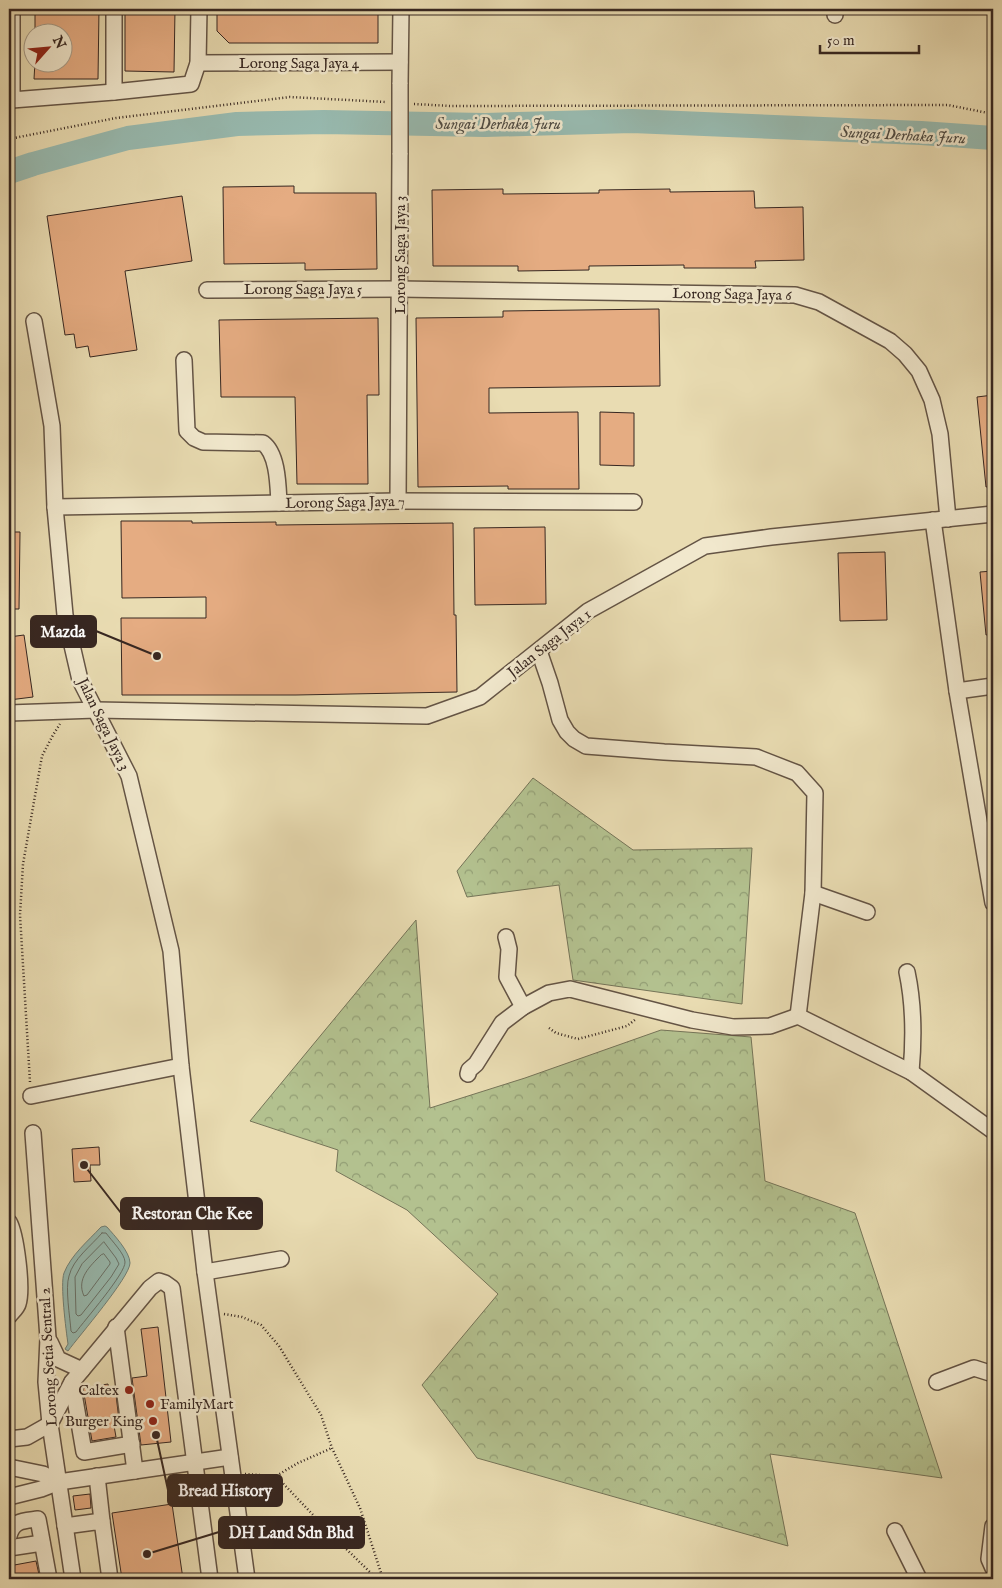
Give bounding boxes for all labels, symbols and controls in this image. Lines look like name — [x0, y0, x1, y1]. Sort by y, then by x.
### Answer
north arrow — [22, 22, 72, 72]
scale bar — [820, 22, 918, 54]
text: 50 m — [827, 31, 855, 50]
text: N — [47, 32, 69, 52]
street label: Lorong Saga Jaya 4 — [239, 54, 360, 73]
water label: Sungai Derhaka Juru — [435, 115, 561, 135]
water label: Sungai Derhaka Juru — [840, 123, 966, 149]
street label: Lorong Saga Jaya 3 — [391, 196, 410, 314]
street label: Lorong Saga Jaya 5 — [244, 280, 363, 299]
street label: Lorong Saga Jaya 6 — [672, 284, 792, 305]
street label: Lorong Saga Jaya 7 — [285, 492, 405, 513]
street label: Jalan Saga Jaya 1 — [502, 605, 595, 683]
callout: Mazda — [31, 616, 96, 647]
text: Mazda — [41, 623, 86, 643]
street label: Jalan Saga Jaya 3 — [72, 673, 134, 774]
callout: Restoran Che Kee — [121, 1198, 262, 1229]
text: Restoran Che Kee — [132, 1205, 253, 1225]
street label: Lorong Setia Sentral 2 — [35, 1287, 62, 1427]
place label: Caltex — [78, 1381, 120, 1400]
marker: Caltex — [123, 1384, 135, 1396]
place label: FamilyMart — [160, 1395, 234, 1414]
marker: FamilyMart — [144, 1398, 156, 1410]
place label: Burger King — [65, 1412, 144, 1431]
marker: Burger King — [147, 1415, 159, 1427]
callout: Bread History — [168, 1475, 282, 1506]
text: Bread History — [178, 1482, 273, 1502]
callout: DH Land Sdn Bhd — [219, 1517, 364, 1548]
text: DH Land Sdn Bhd — [228, 1524, 354, 1544]

